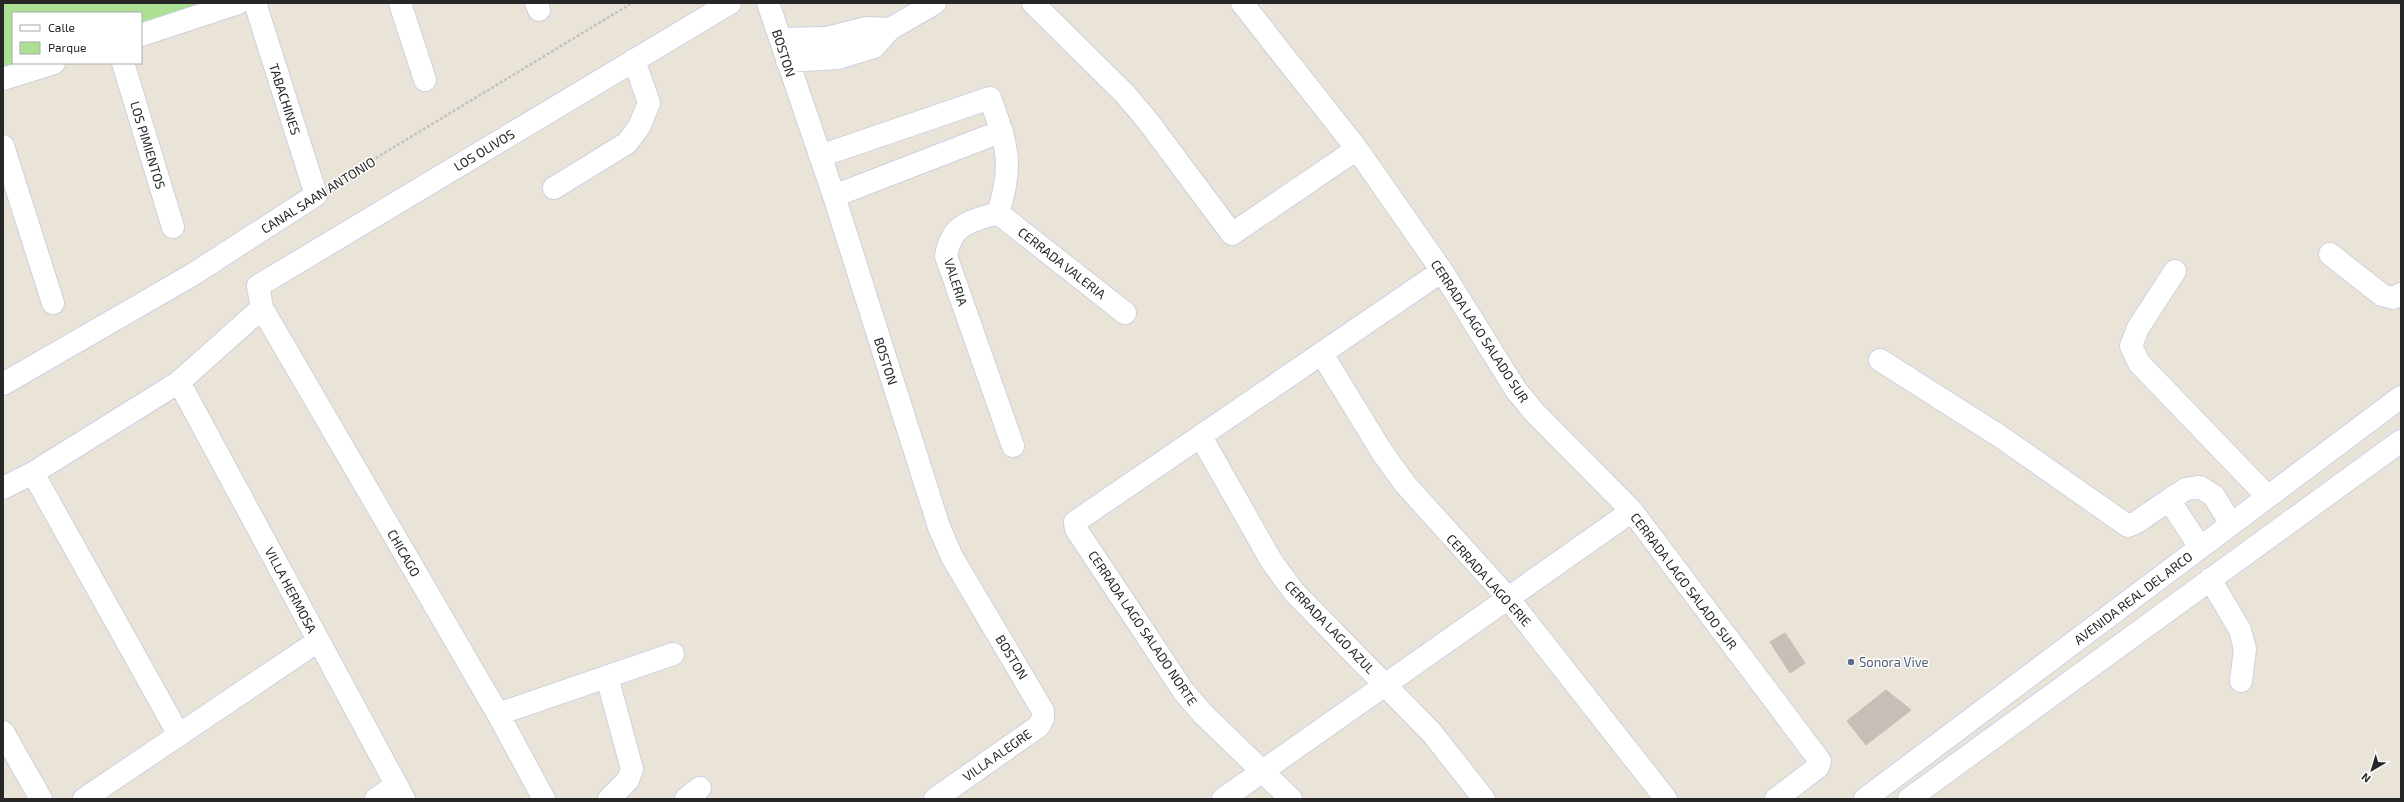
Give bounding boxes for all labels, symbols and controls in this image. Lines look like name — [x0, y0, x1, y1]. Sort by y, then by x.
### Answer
legend — [12, 12, 142, 64]
text: Calle — [48, 20, 75, 34]
street label: BOSTON — [769, 27, 799, 79]
text: Parque — [48, 40, 86, 54]
street label: TABACHINES — [266, 61, 304, 137]
street label: LOS PIMIENTOS — [127, 99, 169, 191]
street label: LOS OLIVOS — [451, 126, 517, 174]
street label: CANAL SAAN ANTONIO — [258, 153, 378, 237]
street label: CERRADA VALERIA — [1015, 224, 1109, 302]
street label: VALERIA — [941, 256, 971, 308]
street label: CERRADA LAGO SALADO SUR — [1428, 257, 1532, 405]
street label: BOSTON — [871, 335, 901, 387]
street label: CERRADA LAGO SALADO SUR — [1627, 510, 1741, 652]
street label: CHICAGO — [384, 527, 424, 579]
street label: CERRADA LAGO ERIE — [1443, 531, 1535, 629]
street label: VILLA HERMOSA — [262, 544, 320, 636]
street label: CERRADA LAGO SALADO NORTE — [1085, 547, 1201, 709]
street label: AVENIDA REAL DEL ARCO — [2071, 548, 2195, 648]
street label: CERRADA LAGO AZUL — [1282, 577, 1379, 677]
street label: BOSTON — [992, 632, 1032, 682]
place label: Sonora Vive — [1859, 654, 1929, 670]
marker: Sonora Vive — [1846, 657, 1856, 667]
street label: VILLA ALEGRE — [959, 725, 1035, 785]
north arrow — [2352, 750, 2392, 790]
text: N — [2358, 771, 2373, 786]

